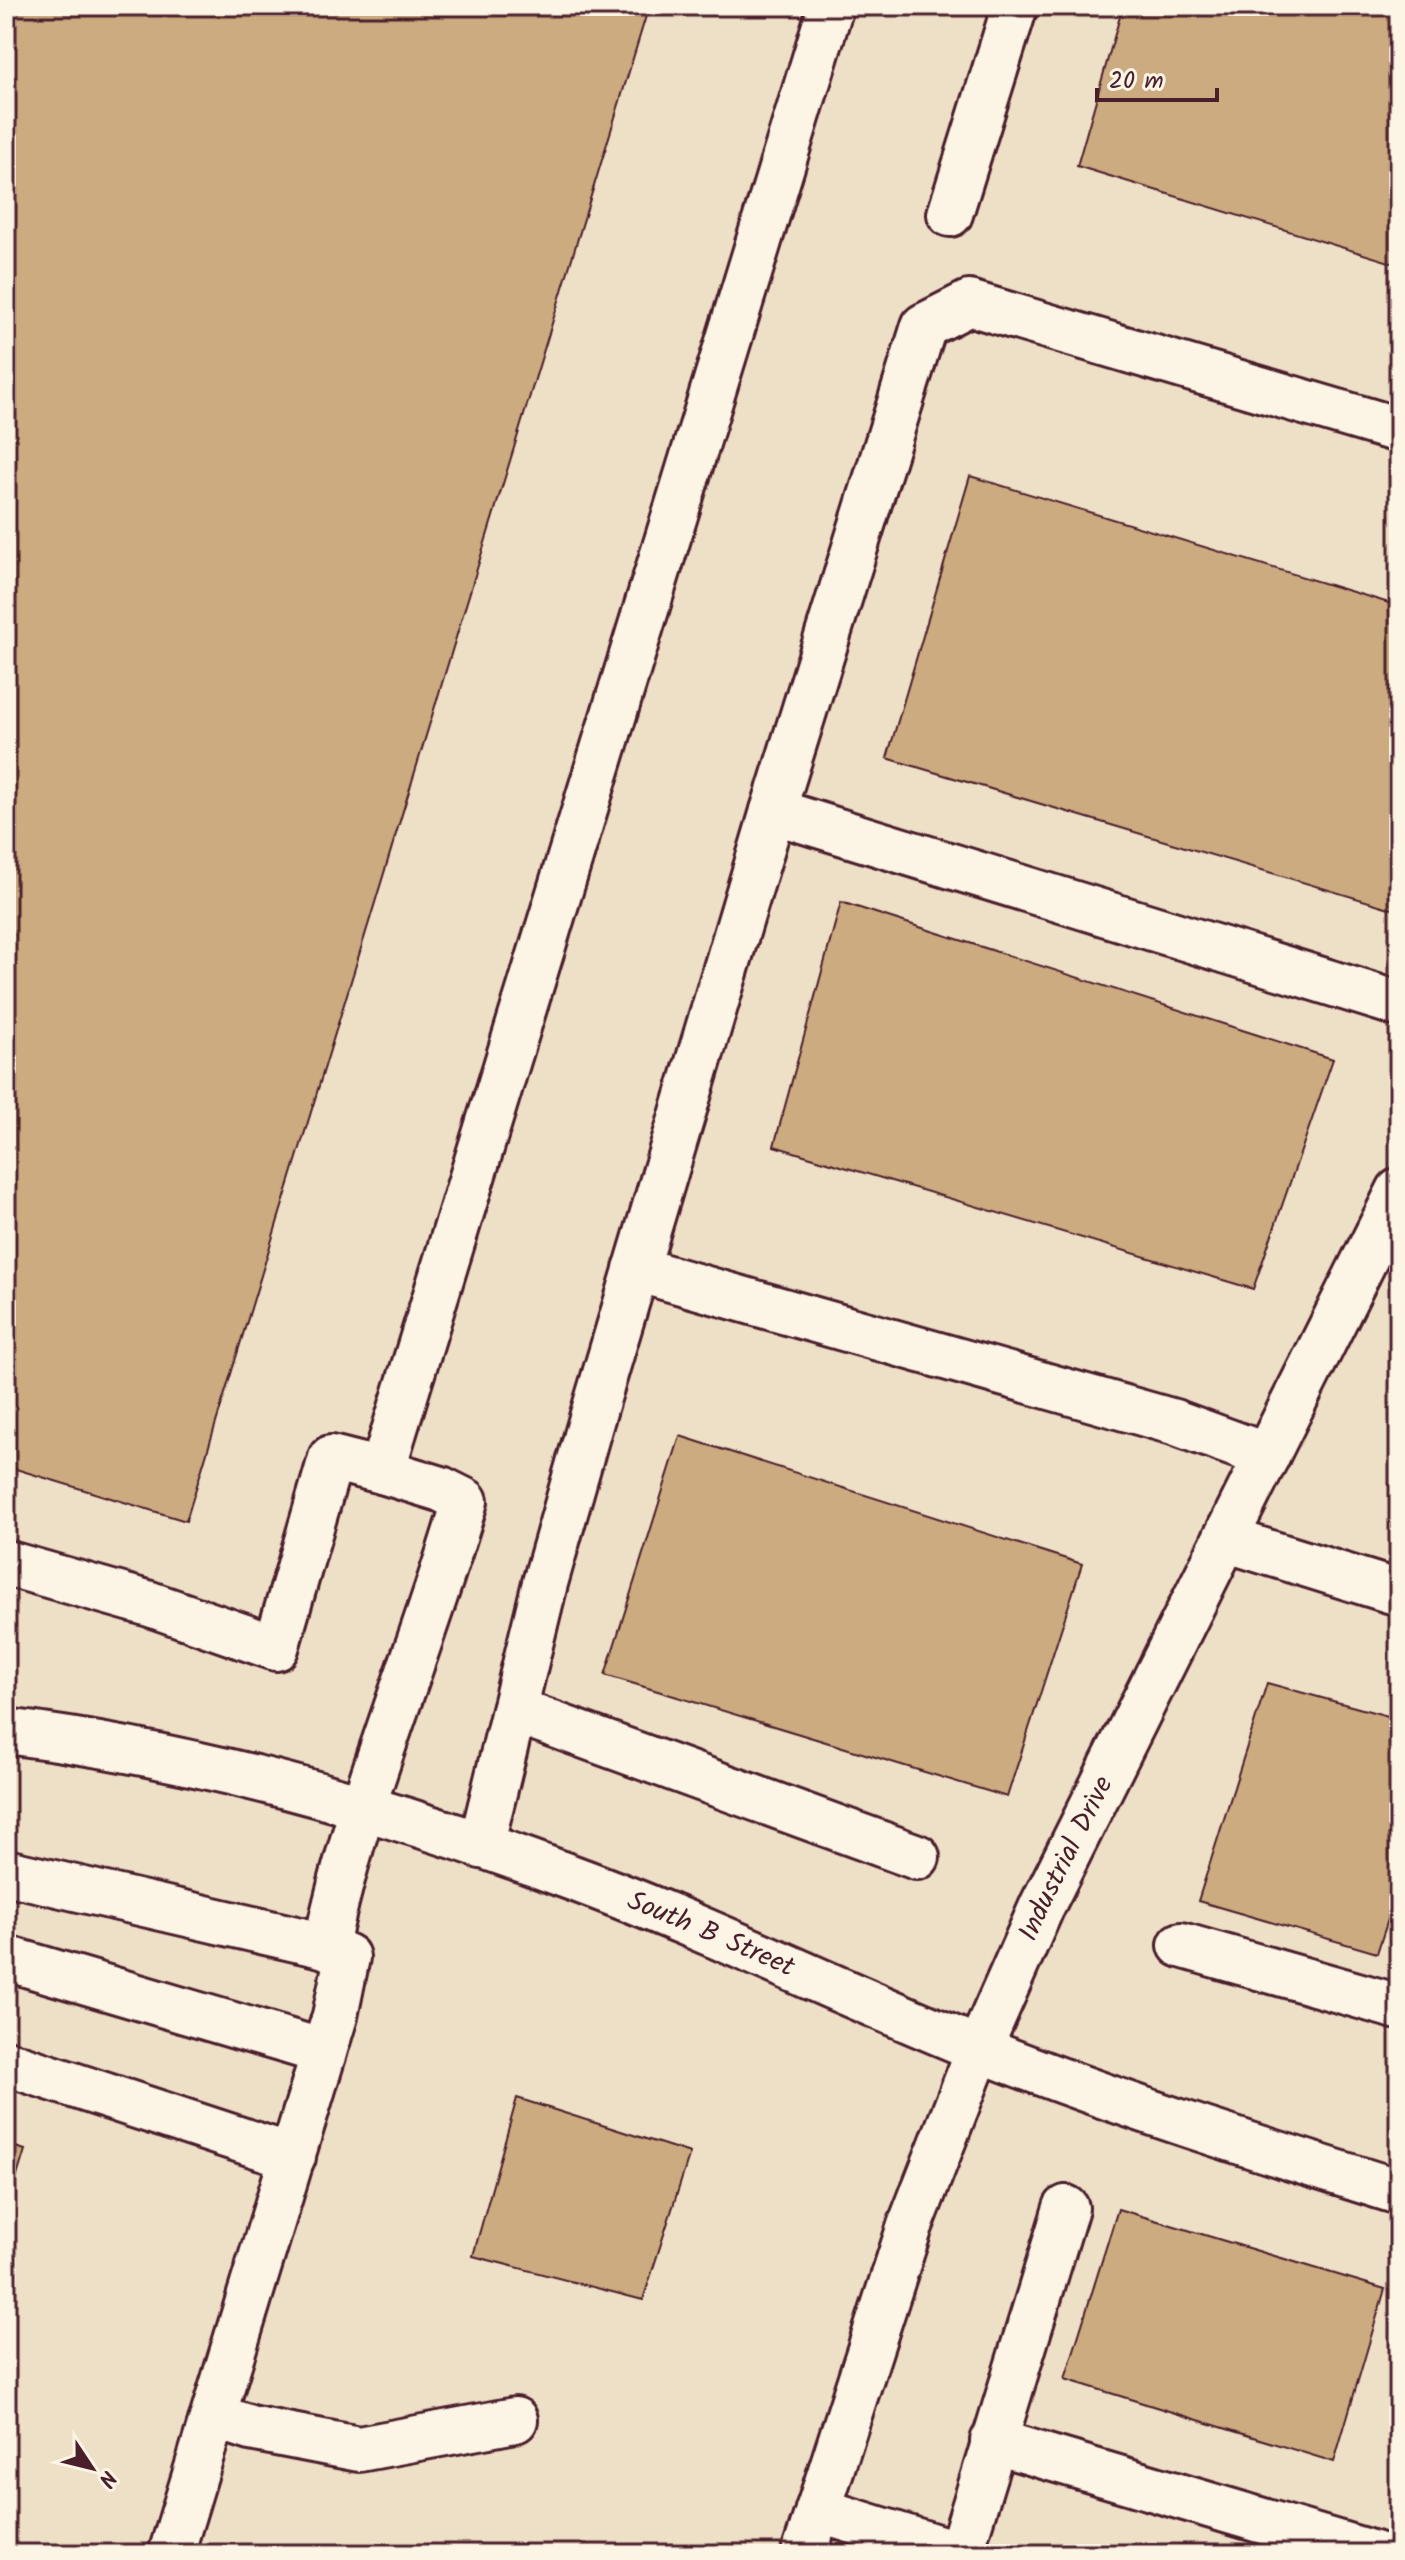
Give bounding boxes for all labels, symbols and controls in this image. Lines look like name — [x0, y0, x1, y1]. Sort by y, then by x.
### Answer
scale bar — [1097, 52, 1217, 102]
text: 20 m — [1109, 62, 1164, 101]
street label: Industrial Drive — [1007, 1768, 1126, 1949]
street label: South B Street — [620, 1879, 803, 1990]
north arrow — [52, 2428, 132, 2508]
text: N — [88, 2462, 125, 2494]

